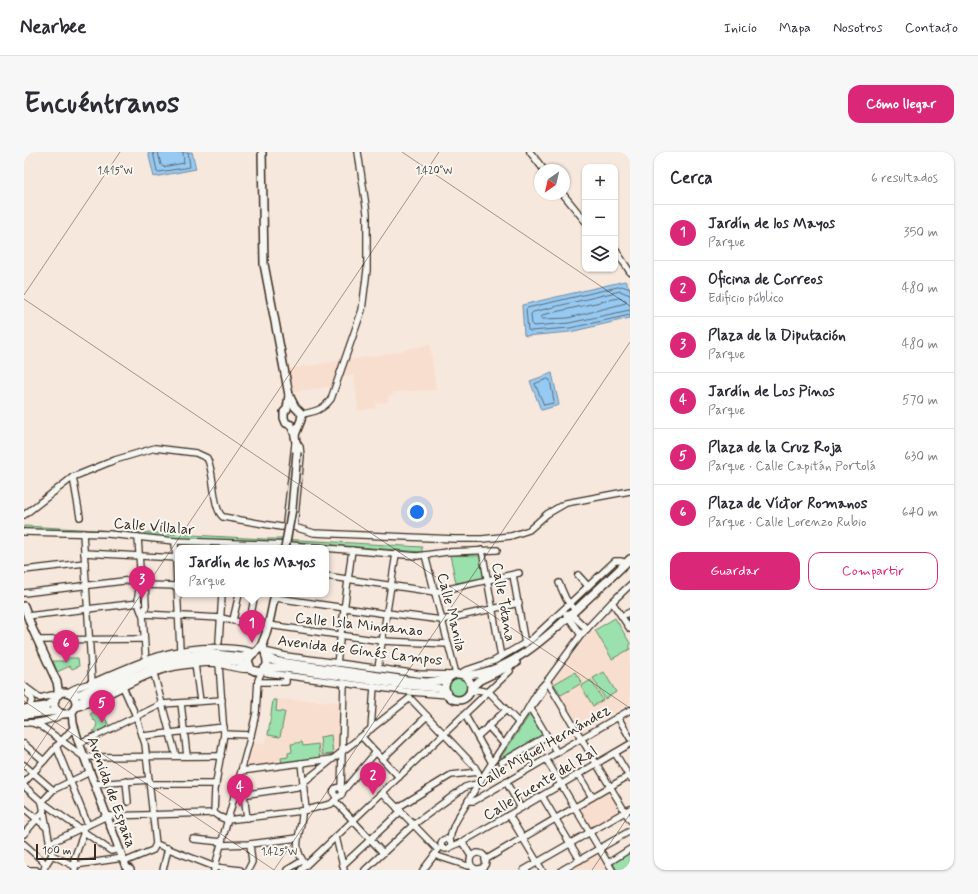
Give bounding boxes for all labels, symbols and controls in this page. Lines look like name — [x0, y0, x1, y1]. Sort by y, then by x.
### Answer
text: Nearbee — [20, 15, 86, 40]
text: Inicio — [724, 19, 757, 37]
text: Mapa — [779, 19, 811, 37]
text: Nosotros — [833, 19, 883, 37]
text: Contacto — [905, 19, 958, 37]
button: Cómo llegar — [848, 85, 954, 123]
text: Encuéntranos — [24, 86, 180, 123]
text: 1.415°W — [98, 164, 132, 178]
text: 1.420°W — [416, 164, 452, 178]
north arrow — [534, 164, 570, 200]
map controls — [582, 164, 618, 272]
button: + — [582, 164, 618, 200]
text: Cerca — [670, 167, 713, 189]
text: 6 resultados — [871, 170, 938, 187]
button: − — [582, 200, 618, 236]
text: Jardín de los Mayos — [708, 214, 835, 234]
text: 1 — [680, 224, 686, 241]
text: 350 m — [904, 224, 938, 241]
text: Parque — [708, 234, 745, 251]
button: layers — [582, 236, 618, 272]
text: Oficina de Correos — [708, 270, 823, 290]
text: 2 — [680, 280, 686, 297]
text: 480 m — [902, 280, 938, 297]
text: Edificio público — [708, 290, 784, 307]
text: Plaza de la Diputación — [708, 326, 846, 346]
text: 3 — [680, 336, 686, 353]
text: 480 m — [902, 336, 938, 353]
text: Parque — [708, 346, 745, 363]
text: Jardín de Los Pinos — [708, 382, 835, 402]
text: 4 — [679, 392, 687, 409]
text: 570 m — [902, 392, 938, 409]
text: Parque — [708, 402, 745, 419]
text: Plaza de la Cruz Roja — [708, 438, 842, 458]
text: 5 — [679, 448, 687, 465]
text: 630 m — [904, 448, 938, 465]
text: Parque · Calle Capitán Portolá — [708, 458, 876, 475]
text: Plaza de Víctor Romanos — [708, 494, 867, 514]
your location — [407, 502, 427, 522]
text: 6 — [680, 504, 686, 521]
text: 640 m — [902, 504, 938, 521]
street label: Calle Villalar — [113, 513, 196, 541]
text: Parque · Calle Lorenzo Rubio — [708, 514, 866, 531]
popup — [175, 545, 329, 597]
button: Guardar — [670, 552, 800, 590]
button: Compartir — [808, 552, 938, 590]
text: Jardín de los Mayos — [188, 553, 316, 573]
street label: Calle Totana — [486, 561, 520, 643]
pin: 3 — [129, 566, 155, 599]
street label: Calle Manila — [432, 571, 470, 654]
text: Parque — [188, 573, 226, 590]
street label: Calle Isla Mindanao — [294, 608, 424, 642]
pin: 1 — [239, 610, 265, 643]
pin: 6 — [53, 630, 79, 663]
street label: Avenida de Ginés Campos — [276, 631, 444, 671]
pin: 5 — [89, 690, 115, 723]
street label: Calle Miguel Hernández — [473, 700, 615, 794]
street label: Avenida de España — [82, 734, 141, 851]
street label: Calle Fuente del Ral — [480, 742, 601, 826]
pin: 2 — [360, 762, 386, 795]
pin: 4 — [227, 774, 253, 807]
scale bar — [36, 842, 96, 861]
text: 100 m — [42, 844, 72, 858]
text: 1.425°W — [261, 845, 297, 859]

